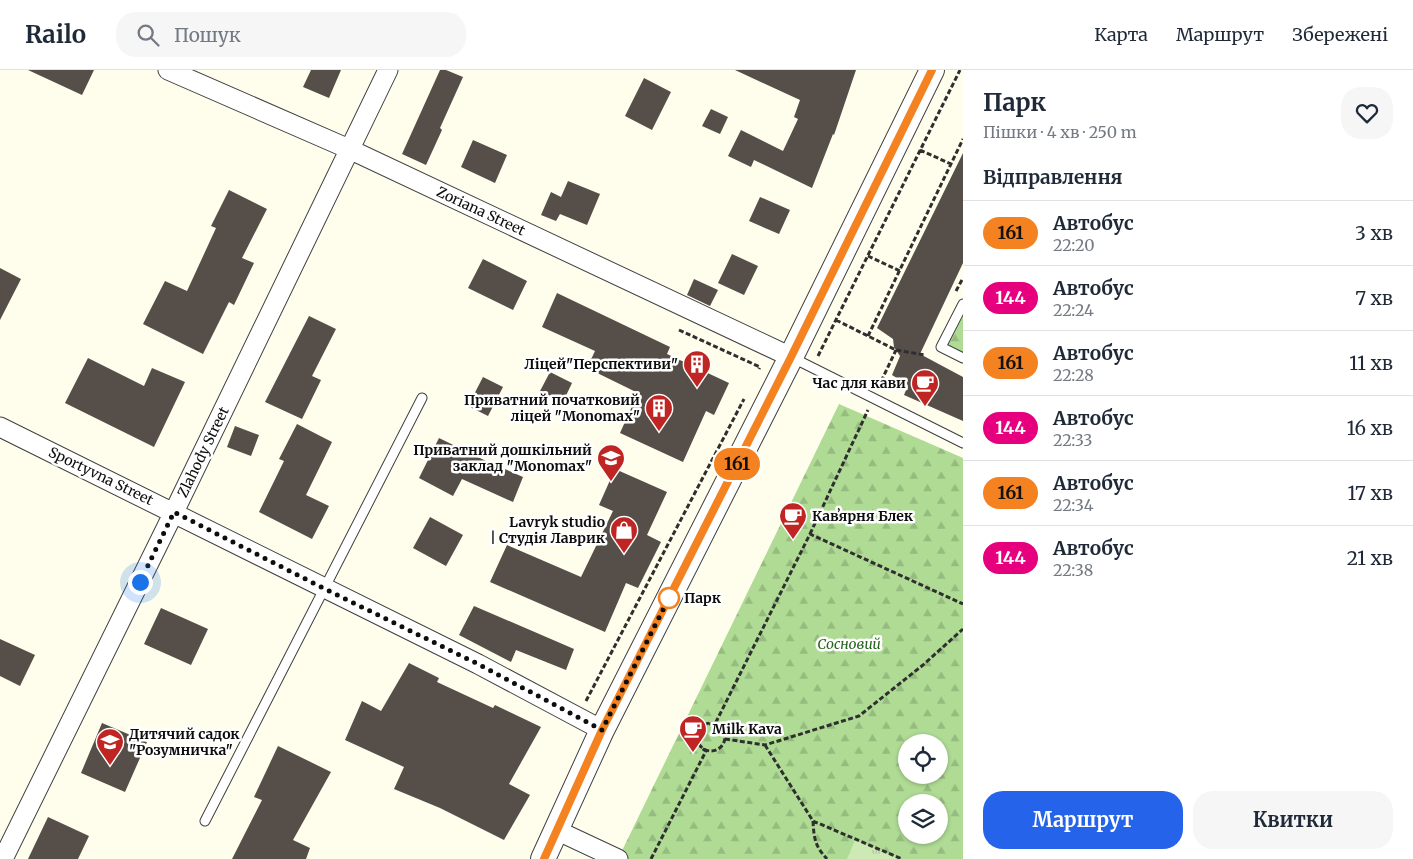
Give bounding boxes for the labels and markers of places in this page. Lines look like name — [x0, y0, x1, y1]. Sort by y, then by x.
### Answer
building icon: Ліцей"Перспективи" — [682, 349, 712, 388]
place label: Ліцей"Перспективи" — [524, 355, 678, 373]
cafe icon: Час для кави — [910, 368, 940, 407]
place label: Час для кави — [813, 374, 906, 392]
place label: Приватний початковий ліцей "Monomax" — [464, 391, 640, 425]
building icon: Приватний початковий ліцей "Monomax" — [644, 393, 674, 432]
place label: Приватний дошкільний заклад "Monomax" — [413, 441, 592, 475]
school or university icon: Приватний дошкільний заклад "Monomax" — [596, 443, 626, 482]
cafe icon: Кавʼярня Блек — [778, 501, 808, 540]
place label: Кавʼярня Блек — [812, 507, 914, 525]
place label: Lavryk studio | Студія Лаврик — [490, 513, 606, 547]
shop icon: Lavryk studio | Студія Лаврик — [609, 515, 639, 554]
marker: Парк — [658, 587, 680, 609]
place label: Парк — [684, 589, 722, 607]
cafe icon: Milk Kava — [678, 714, 708, 753]
place label: Milk Kava — [712, 720, 782, 738]
place label: Дитячий садок "Розумничка" — [129, 725, 240, 759]
school or university icon: Дитячий садок "Розумничка" — [95, 727, 125, 766]

